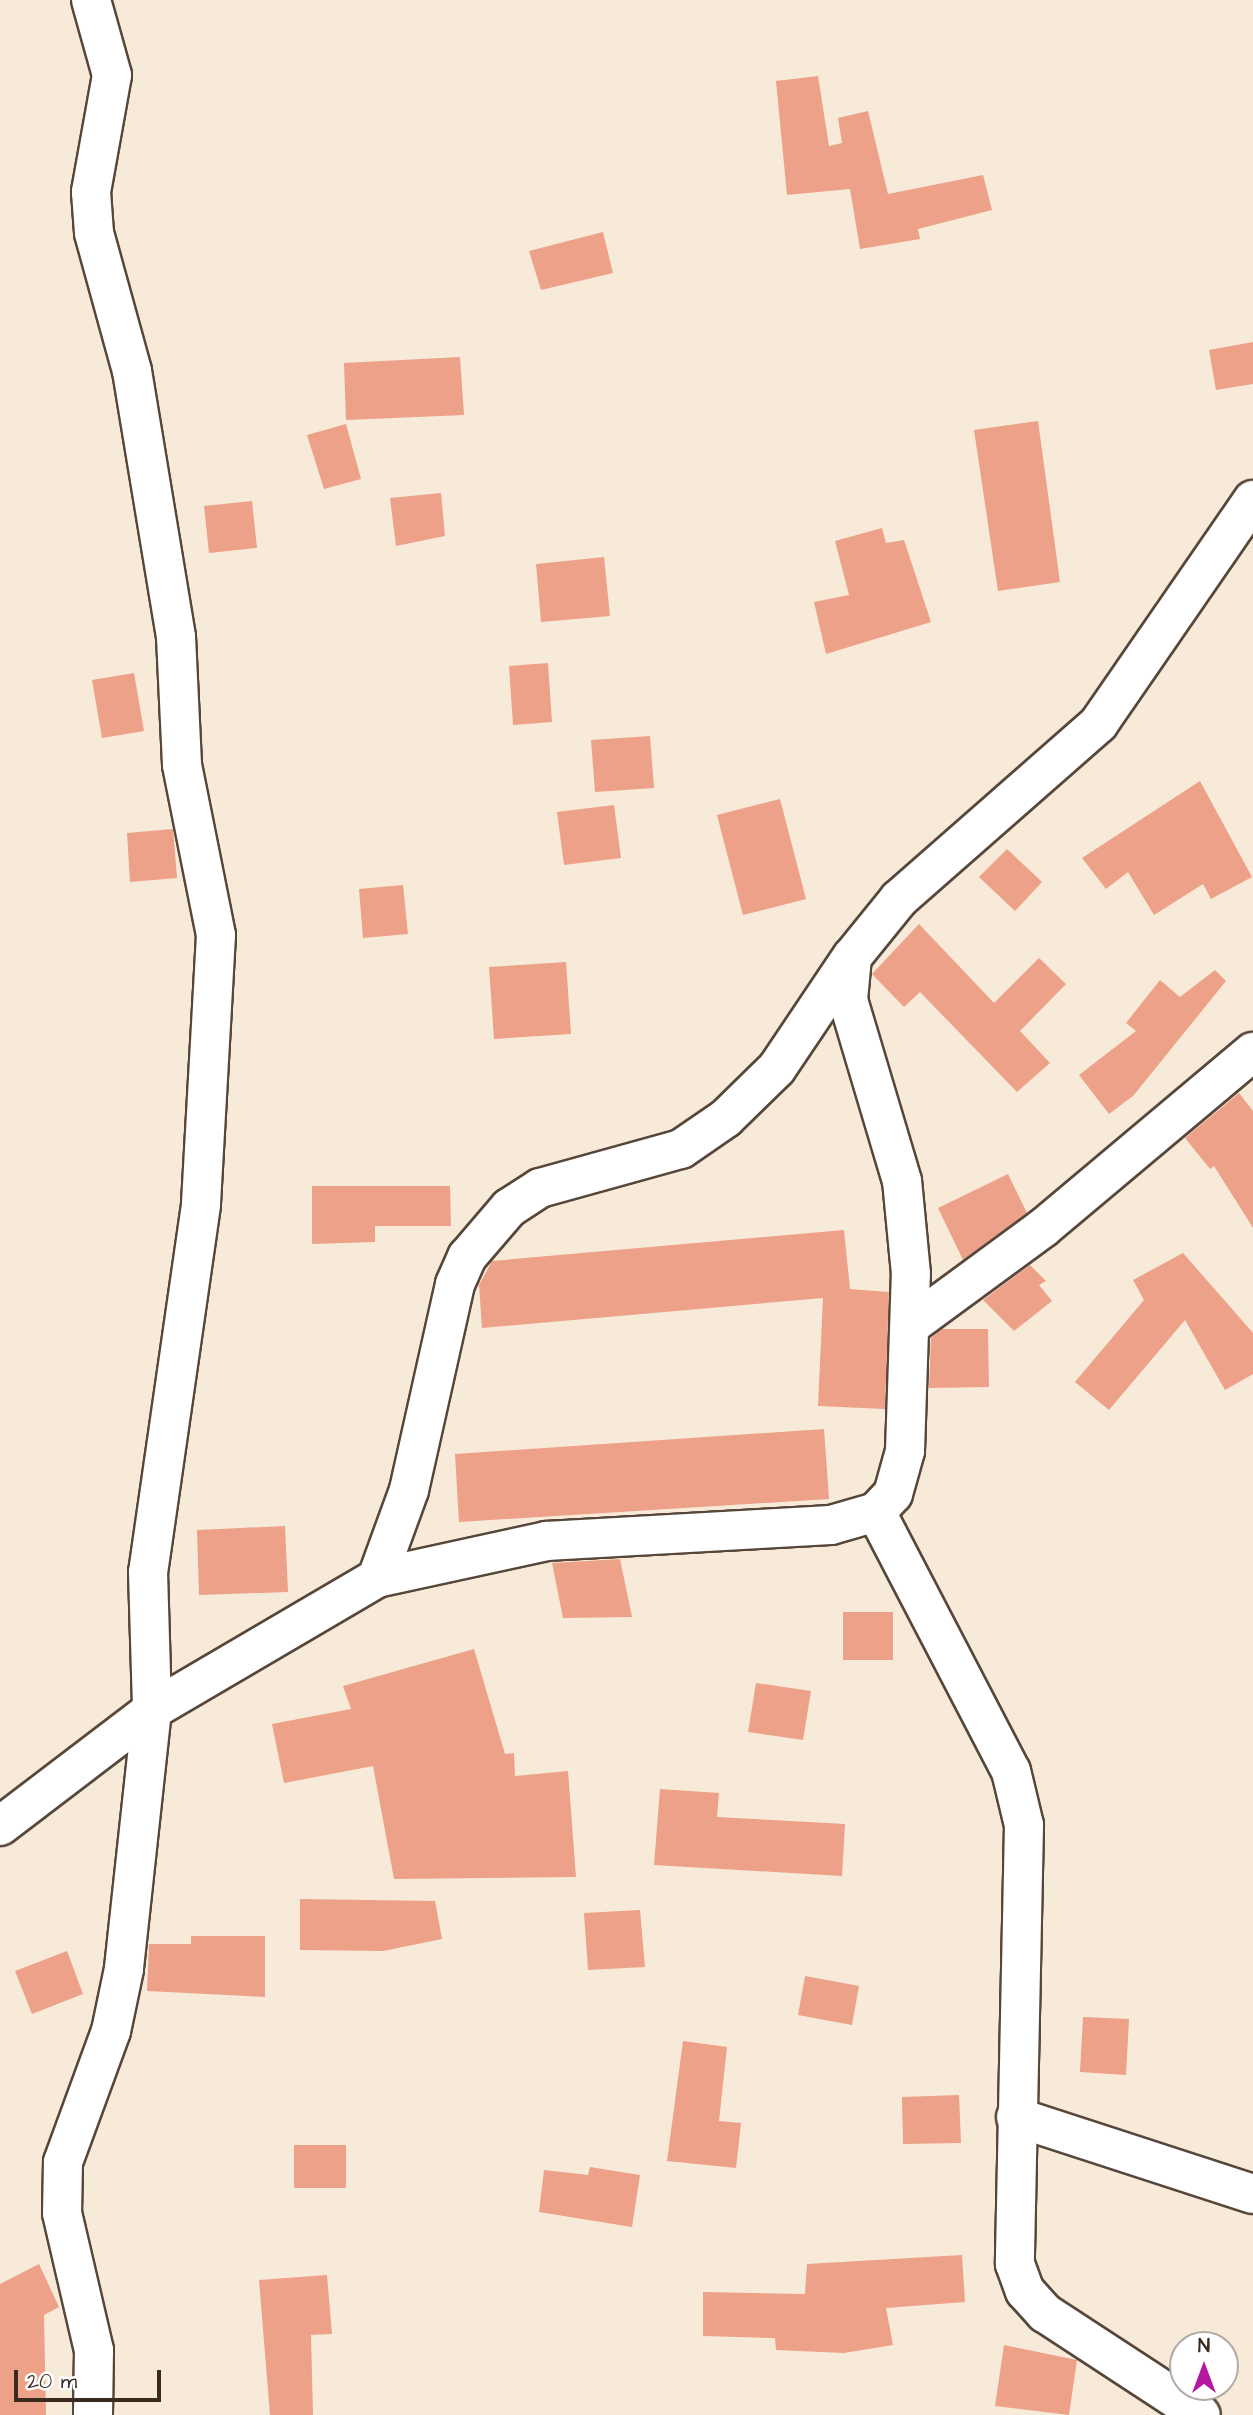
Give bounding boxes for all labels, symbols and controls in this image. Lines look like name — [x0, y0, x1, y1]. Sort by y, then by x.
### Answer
north arrow — [1169, 2331, 1239, 2401]
text: N — [1198, 2333, 1210, 2360]
scale bar — [18, 2356, 164, 2400]
text: 20 m — [27, 2367, 77, 2396]

